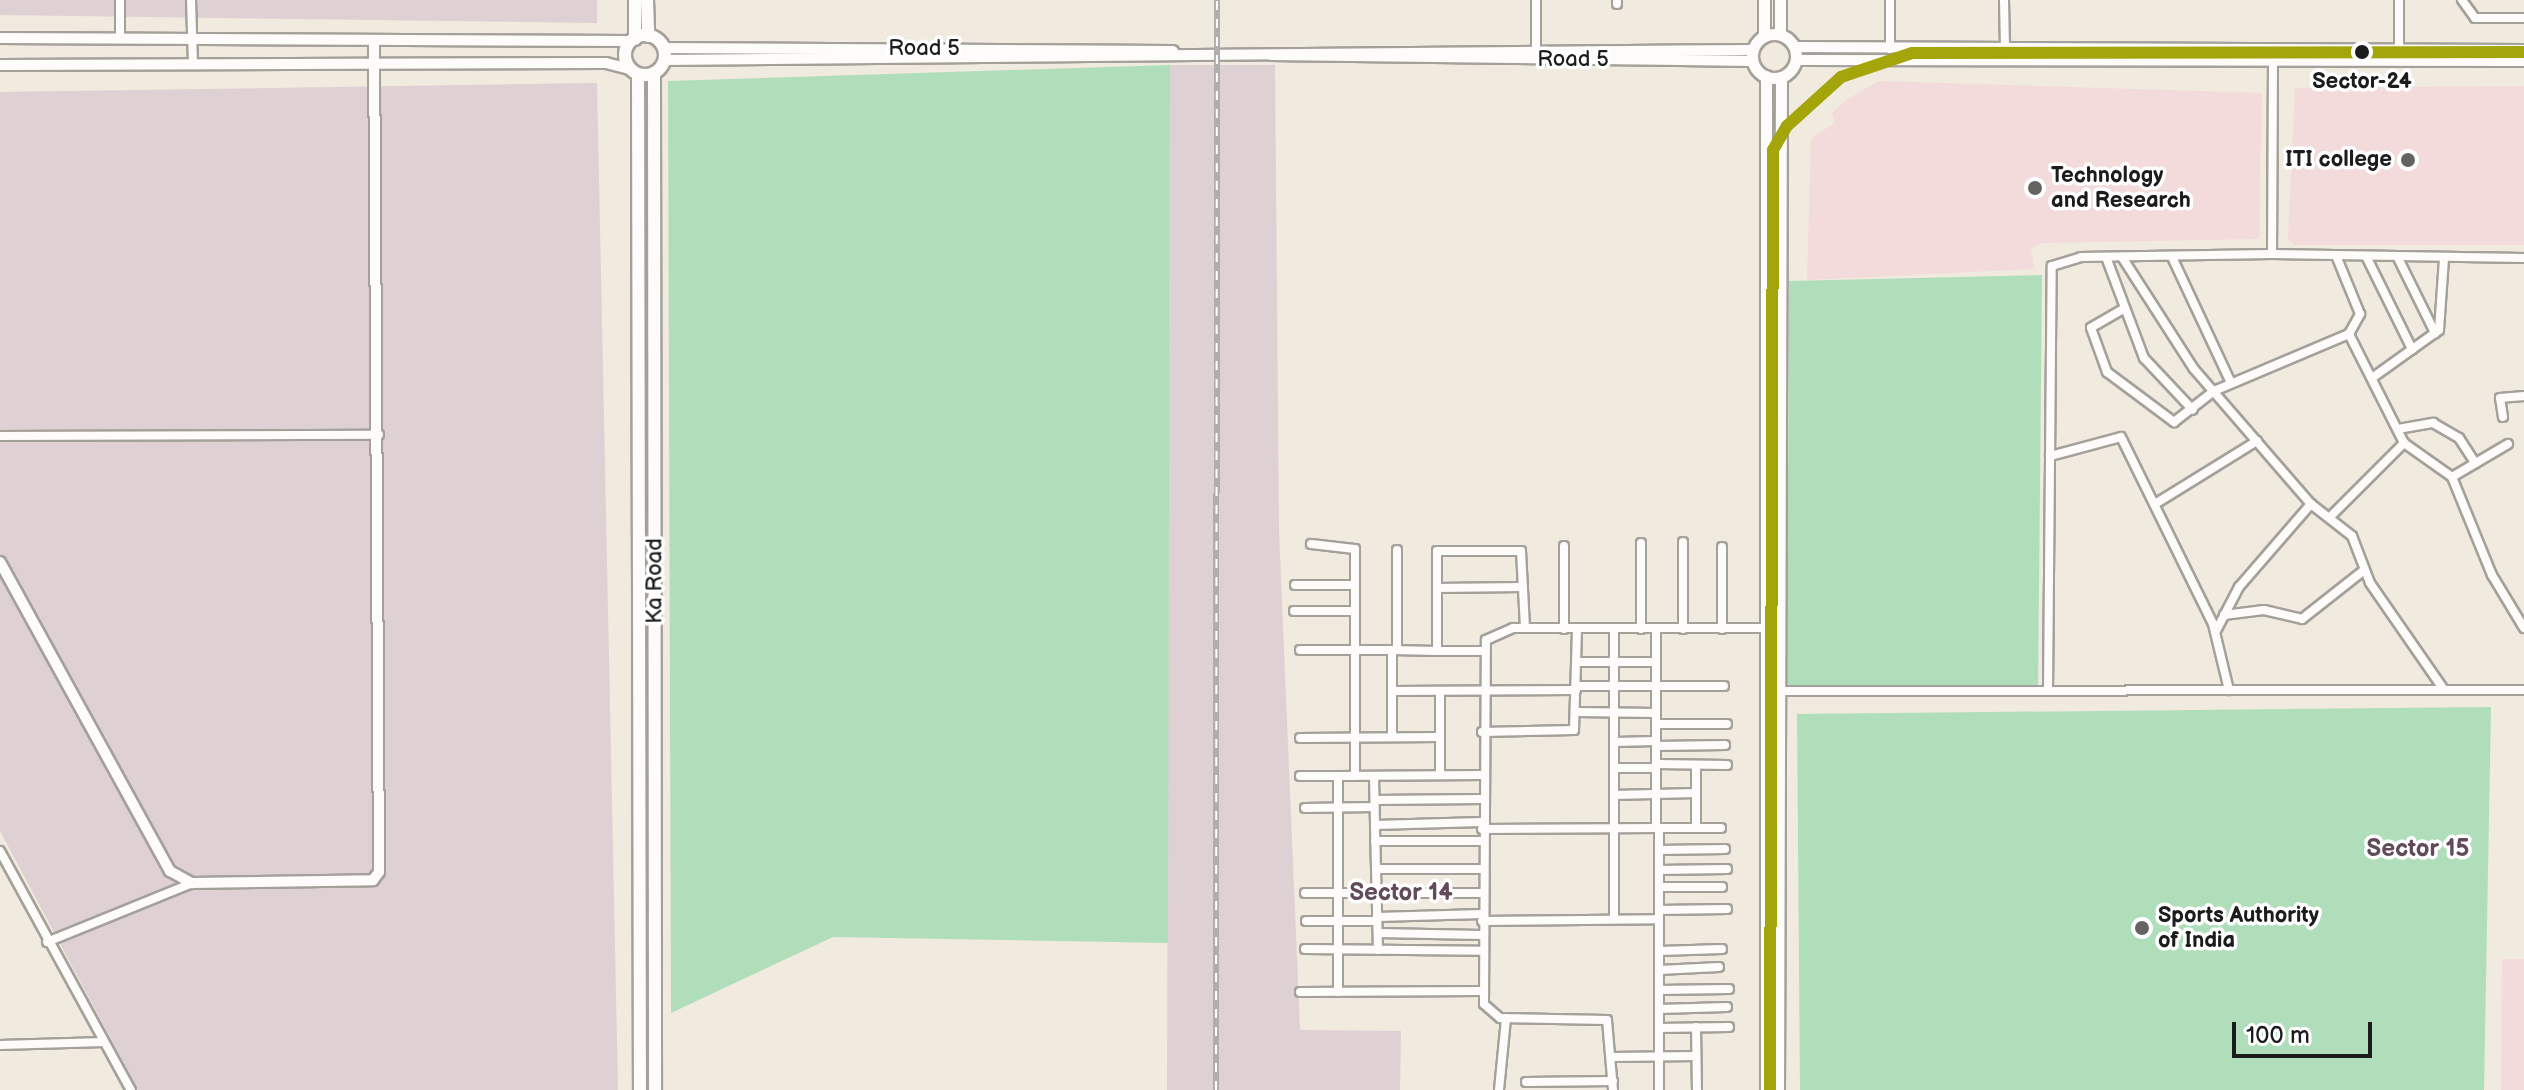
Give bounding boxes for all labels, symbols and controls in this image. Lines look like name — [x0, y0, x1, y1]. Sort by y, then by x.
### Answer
street label: Road 5 — [888, 36, 960, 62]
marker: Sector-24 — [2349, 39, 2375, 65]
street label: Road 5 — [1537, 47, 1609, 73]
place label: Sector-24 — [2312, 69, 2412, 95]
place label: ITI college — [2285, 147, 2392, 173]
marker: ITI college — [2399, 151, 2417, 169]
place label: Technology and Research — [2051, 162, 2191, 214]
marker: Technology and Research — [2026, 179, 2044, 197]
street label: Ka Road — [642, 538, 668, 624]
district label: Sector 15 — [2367, 835, 2469, 863]
district label: Sector 14 — [1349, 879, 1453, 907]
place label: Sports Authority of India — [2158, 902, 2319, 954]
marker: Sports Authority of India — [2133, 919, 2151, 937]
scale bar — [2236, 1006, 2376, 1056]
text: 100 m — [2246, 1021, 2310, 1050]

